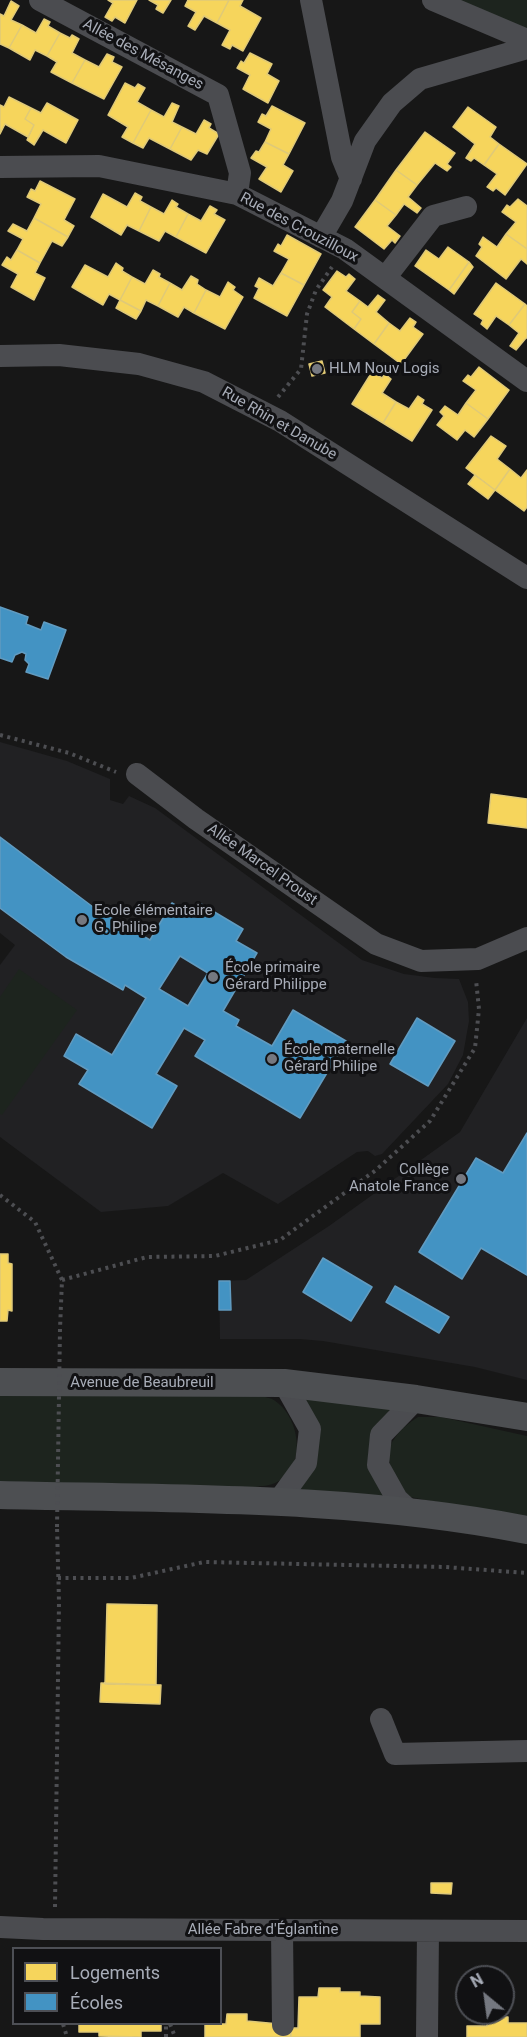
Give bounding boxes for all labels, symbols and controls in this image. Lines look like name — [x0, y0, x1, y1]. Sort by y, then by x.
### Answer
street label: Allée des Mésanges — [80, 16, 206, 94]
street label: Rue des Crouzilloux — [237, 189, 361, 267]
place label: HLM Nouv Logis — [329, 360, 440, 378]
marker: HLM Nouv Logis — [310, 362, 324, 376]
street label: Rue Rhin et Danube — [218, 384, 340, 464]
street label: Allée Marcel Proust — [204, 820, 320, 910]
place label: Ecole élémentaire G. Philipe — [94, 902, 213, 937]
marker: Ecole élémentaire G. Philipe — [75, 913, 89, 927]
place label: École primaire Gérard Philippe — [225, 959, 327, 994]
marker: École primaire Gérard Philippe — [206, 970, 220, 984]
place label: École maternelle Gérard Philipe — [284, 1041, 395, 1076]
marker: École maternelle Gérard Philipe — [265, 1052, 279, 1066]
place label: Collège Anatole France — [349, 1161, 449, 1196]
marker: Collège Anatole France — [454, 1172, 468, 1186]
street label: Avenue de Beaubreuil — [70, 1374, 214, 1392]
street label: Allée Fabre d'Églantine — [188, 1921, 338, 1939]
legend — [12, 1947, 222, 2025]
text: Logements — [70, 1962, 160, 1983]
north arrow — [455, 1965, 515, 2025]
text: N — [467, 1970, 487, 1992]
text: Écoles — [70, 1992, 123, 2013]

